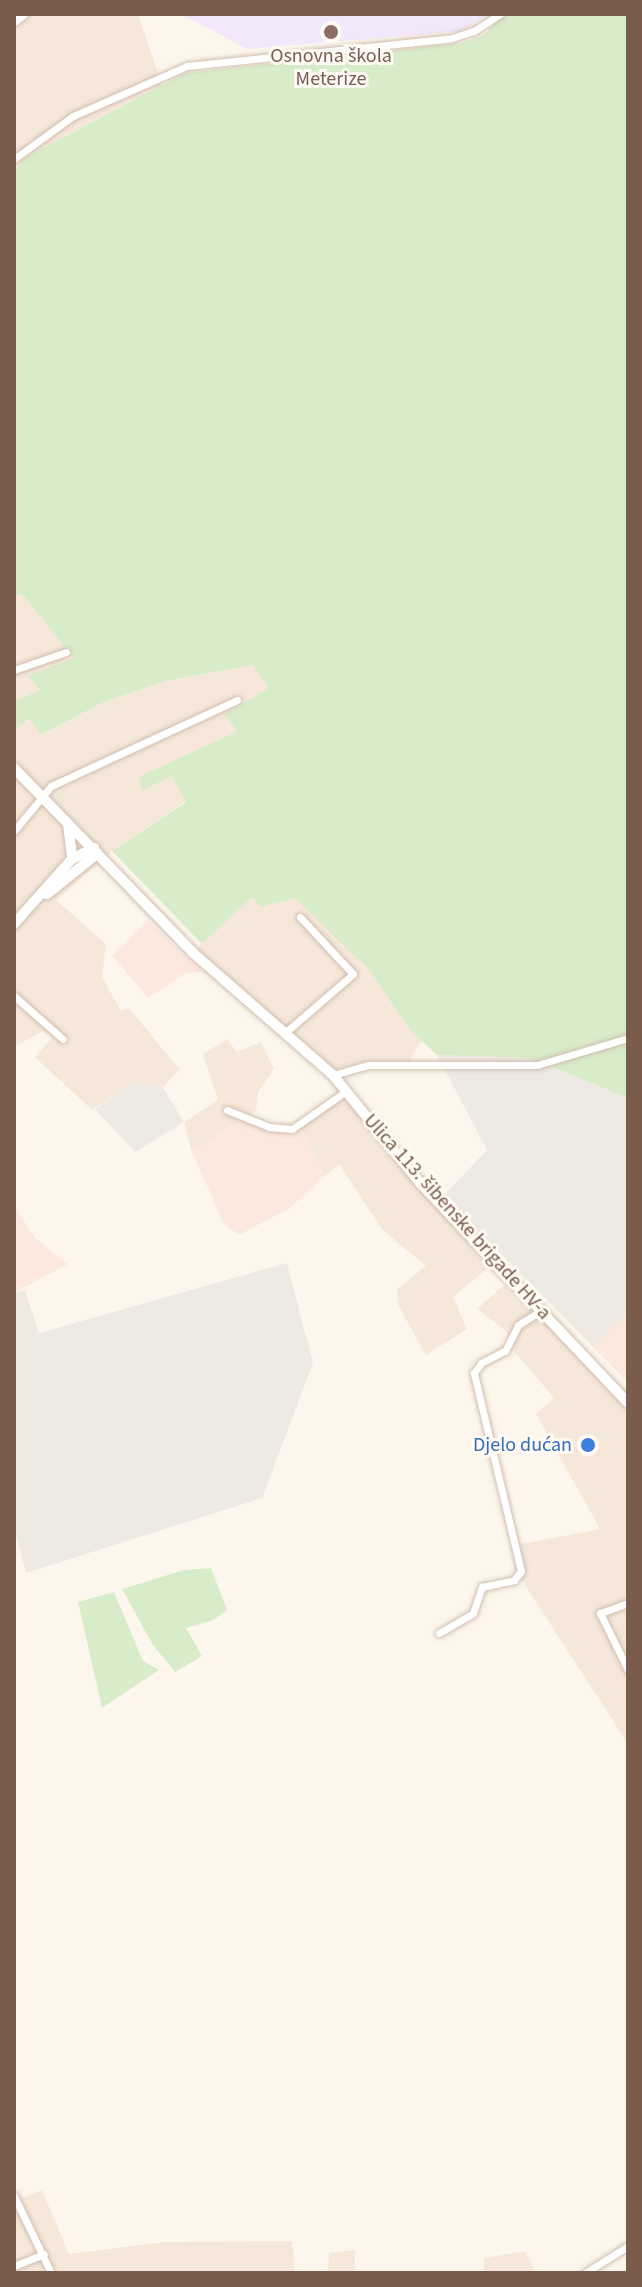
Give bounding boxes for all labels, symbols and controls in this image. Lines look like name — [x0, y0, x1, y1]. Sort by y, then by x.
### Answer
marker: Osnovna škola Meterize — [322, 23, 340, 41]
place label: Osnovna škola Meterize — [270, 44, 392, 91]
street label: Ulica 113. šibenske brigade HV-a — [358, 1109, 556, 1325]
place label: Djelo dućan — [473, 1433, 572, 1457]
marker: Djelo dućan — [579, 1436, 597, 1454]

